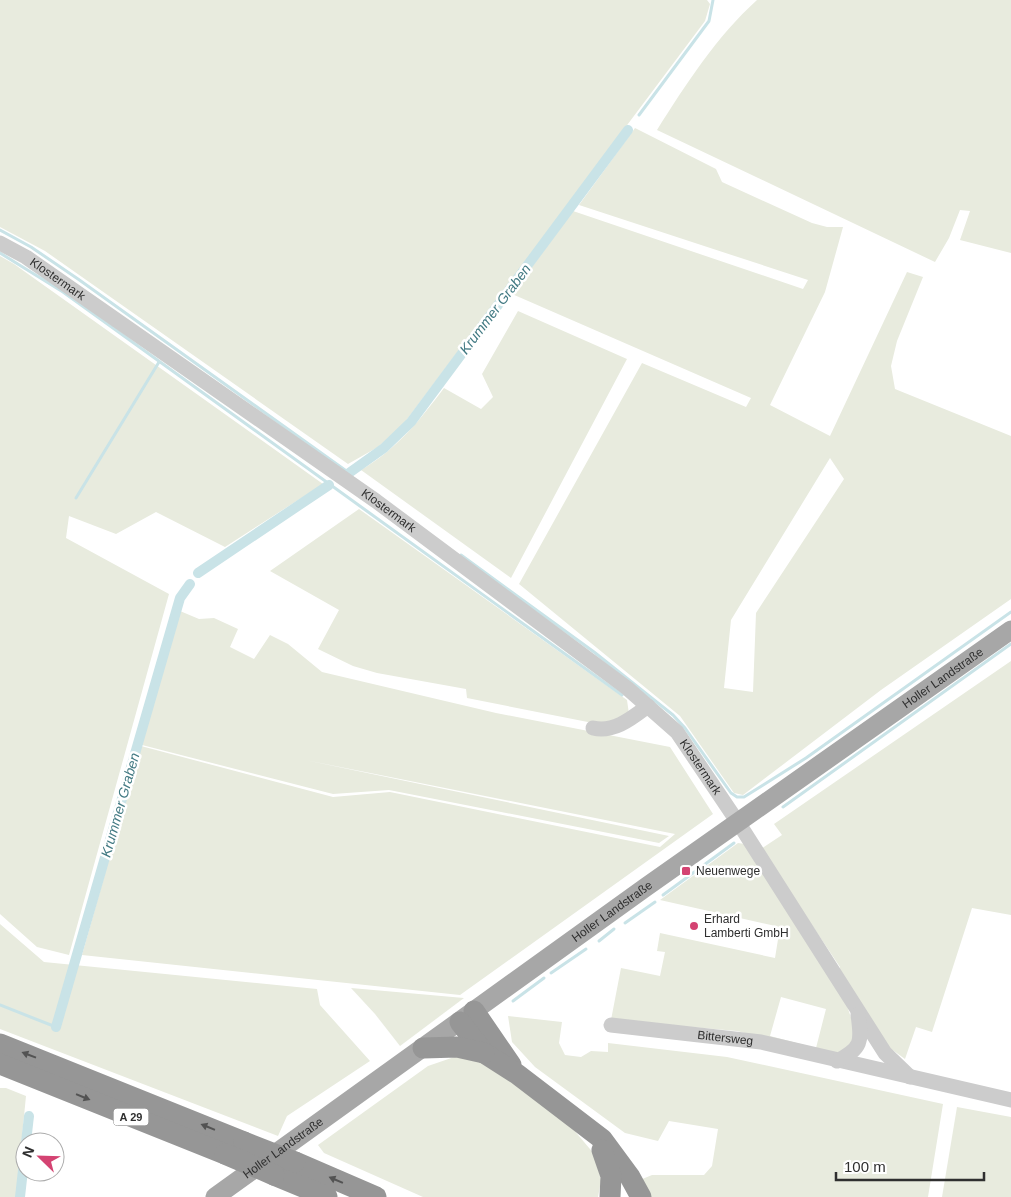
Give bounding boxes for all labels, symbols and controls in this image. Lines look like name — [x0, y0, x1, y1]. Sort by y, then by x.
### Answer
street label: Klostermark — [27, 255, 89, 304]
water label: Krummer Graben — [456, 261, 534, 357]
street label: Klostermark — [359, 486, 419, 536]
street label: Holler Landstraße — [900, 645, 986, 711]
street label: Klostermark — [677, 737, 725, 798]
water label: Krummer Graben — [97, 751, 143, 859]
place label: Neuenwege — [696, 864, 760, 878]
marker: Neuenwege — [680, 865, 692, 877]
street label: Holler Landstraße — [569, 878, 655, 945]
place label: Erhard Lamberti GmbH — [704, 912, 789, 940]
marker: Erhard Lamberti GmbH — [688, 920, 700, 932]
street label: Bittersweg — [697, 1028, 754, 1048]
one-way arrow — [22, 1051, 36, 1059]
one-way arrow — [76, 1093, 91, 1101]
road number: A 29 — [114, 1108, 148, 1126]
street label: Holler Landstraße — [240, 1114, 326, 1182]
one-way arrow — [200, 1123, 215, 1131]
north arrow — [15, 1132, 65, 1182]
text: N — [19, 1144, 37, 1160]
scale bar — [836, 1150, 984, 1182]
text: 100 m — [844, 1158, 886, 1175]
one-way arrow — [328, 1175, 343, 1183]

